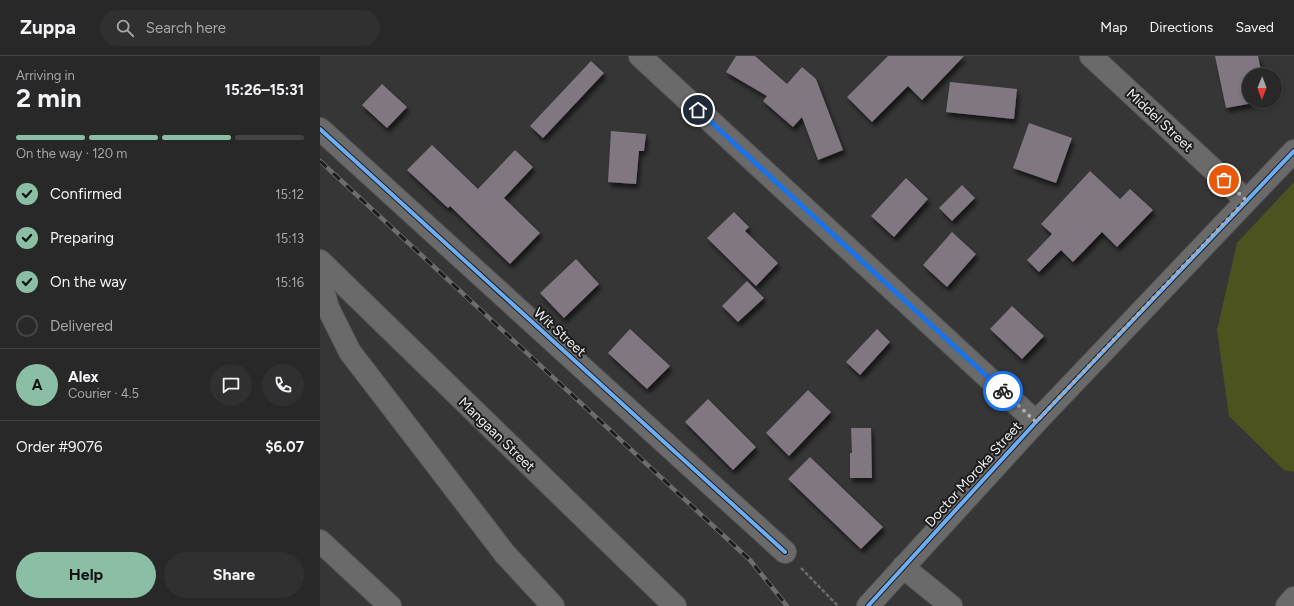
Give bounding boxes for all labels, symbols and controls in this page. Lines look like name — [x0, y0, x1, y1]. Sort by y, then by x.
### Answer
search box — [100, 10, 380, 46]
text: Zuppa — [20, 16, 76, 39]
icon: search — [114, 17, 136, 39]
text: Search here — [146, 19, 226, 37]
text: Map — [1100, 19, 1128, 36]
text: Directions — [1150, 19, 1213, 36]
text: Saved — [1235, 19, 1274, 36]
text: Arriving in — [16, 68, 75, 83]
north arrow — [1242, 68, 1282, 108]
map controls — [1242, 68, 1282, 108]
text: 15:26–15:31 — [225, 81, 304, 99]
text: 2 min — [16, 82, 82, 114]
street label: Middel Street — [1123, 85, 1196, 156]
pin — [681, 93, 715, 127]
icon: home — [687, 99, 709, 121]
text: On the way · 120 m — [16, 146, 127, 161]
pin — [1207, 163, 1241, 197]
icon: bag — [1213, 169, 1235, 191]
icon: check — [16, 183, 38, 205]
text: Confirmed — [50, 185, 122, 203]
text: 15:12 — [275, 187, 304, 202]
icon: check — [16, 227, 38, 249]
text: Preparing — [50, 229, 114, 247]
text: 15:13 — [275, 231, 304, 246]
icon: check — [16, 271, 38, 293]
text: On the way — [50, 273, 127, 291]
text: 15:16 — [275, 275, 304, 290]
street label: Wit Street — [530, 304, 589, 360]
text: Delivered — [50, 317, 113, 335]
button: chat — [210, 364, 252, 406]
button: phone — [262, 364, 304, 406]
text: Alex — [68, 368, 98, 386]
courier — [983, 371, 1023, 411]
text: A — [32, 376, 42, 394]
icon: bike — [992, 380, 1014, 402]
text: Courier · 4.5 — [68, 386, 139, 401]
street label: Mangaan Street — [455, 394, 538, 475]
street label: Doctor Moroka Street — [922, 418, 1025, 531]
text: Order #9076 — [16, 438, 103, 456]
text: $6.07 — [265, 438, 304, 456]
button: Help — [16, 552, 156, 598]
button: Share — [164, 552, 304, 598]

